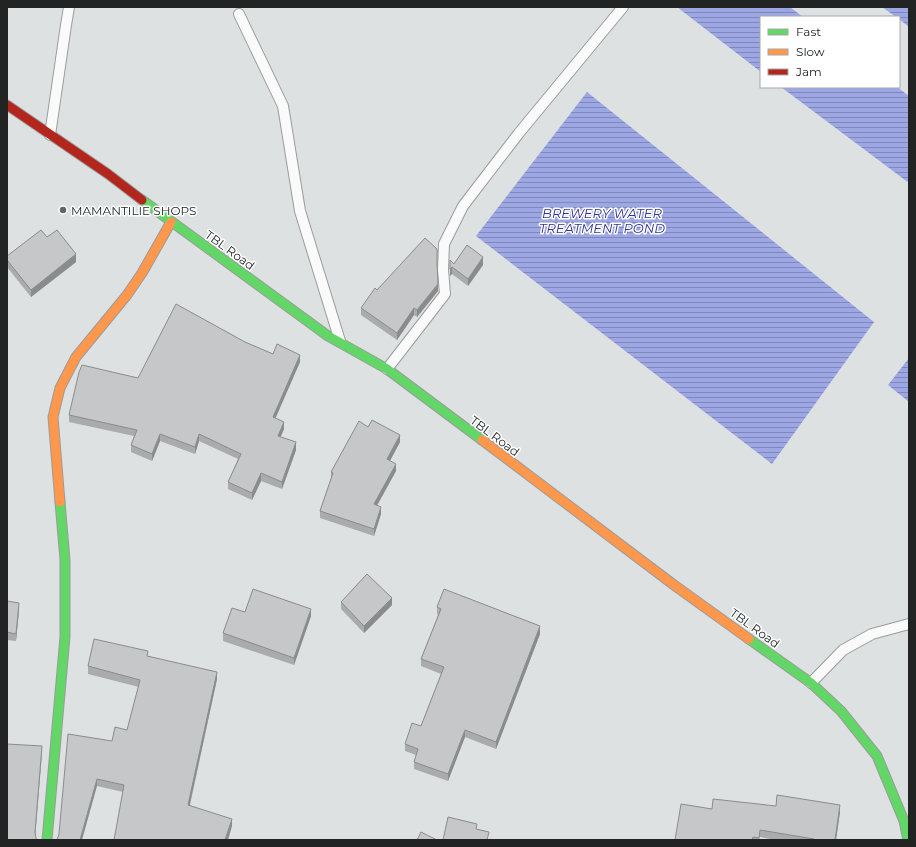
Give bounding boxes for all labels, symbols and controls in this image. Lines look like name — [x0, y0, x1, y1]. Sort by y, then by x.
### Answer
legend — [760, 16, 900, 88]
text: Fast — [796, 24, 821, 39]
text: Slow — [796, 44, 825, 59]
text: Jam — [795, 64, 822, 79]
place label: MAMANTILIE SHOPS — [71, 203, 196, 218]
marker: MAMANTILIE SHOPS — [58, 205, 68, 215]
water label: BREWERY WATER TREATMENT POND — [539, 205, 665, 236]
street label: TBL Road — [202, 227, 258, 273]
street label: TBL Road — [468, 413, 522, 459]
street label: TBL Road — [727, 605, 783, 651]

